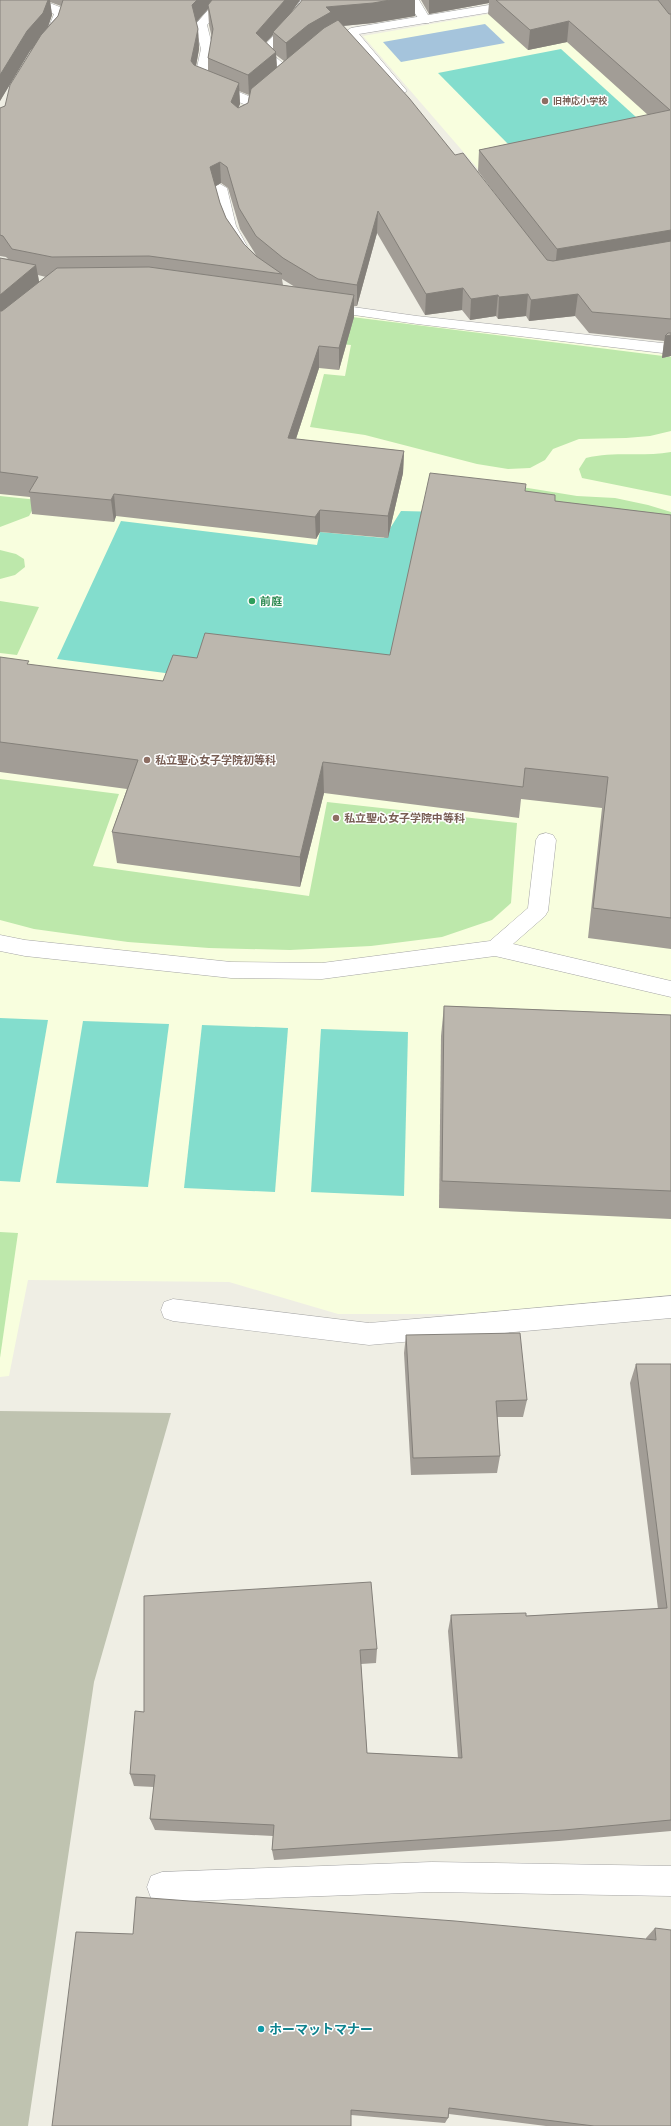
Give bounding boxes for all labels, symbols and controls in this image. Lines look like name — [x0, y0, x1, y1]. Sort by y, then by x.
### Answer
place label: 旧神応小学校 — [553, 95, 608, 107]
marker: 旧神応小学校 — [540, 96, 550, 106]
place label: 前庭 — [260, 594, 282, 608]
marker: 前庭 — [247, 596, 257, 606]
place label: 私立聖心女子学院初等科 — [155, 753, 276, 767]
marker: 私立聖心女子学院初等科 — [142, 755, 152, 765]
place label: 私立聖心女子学院中等科 — [344, 811, 465, 825]
marker: 私立聖心女子学院中等科 — [331, 813, 341, 823]
place label: ホーマットマナー — [269, 2021, 373, 2038]
marker: ホーマットマナー — [256, 2024, 266, 2034]

